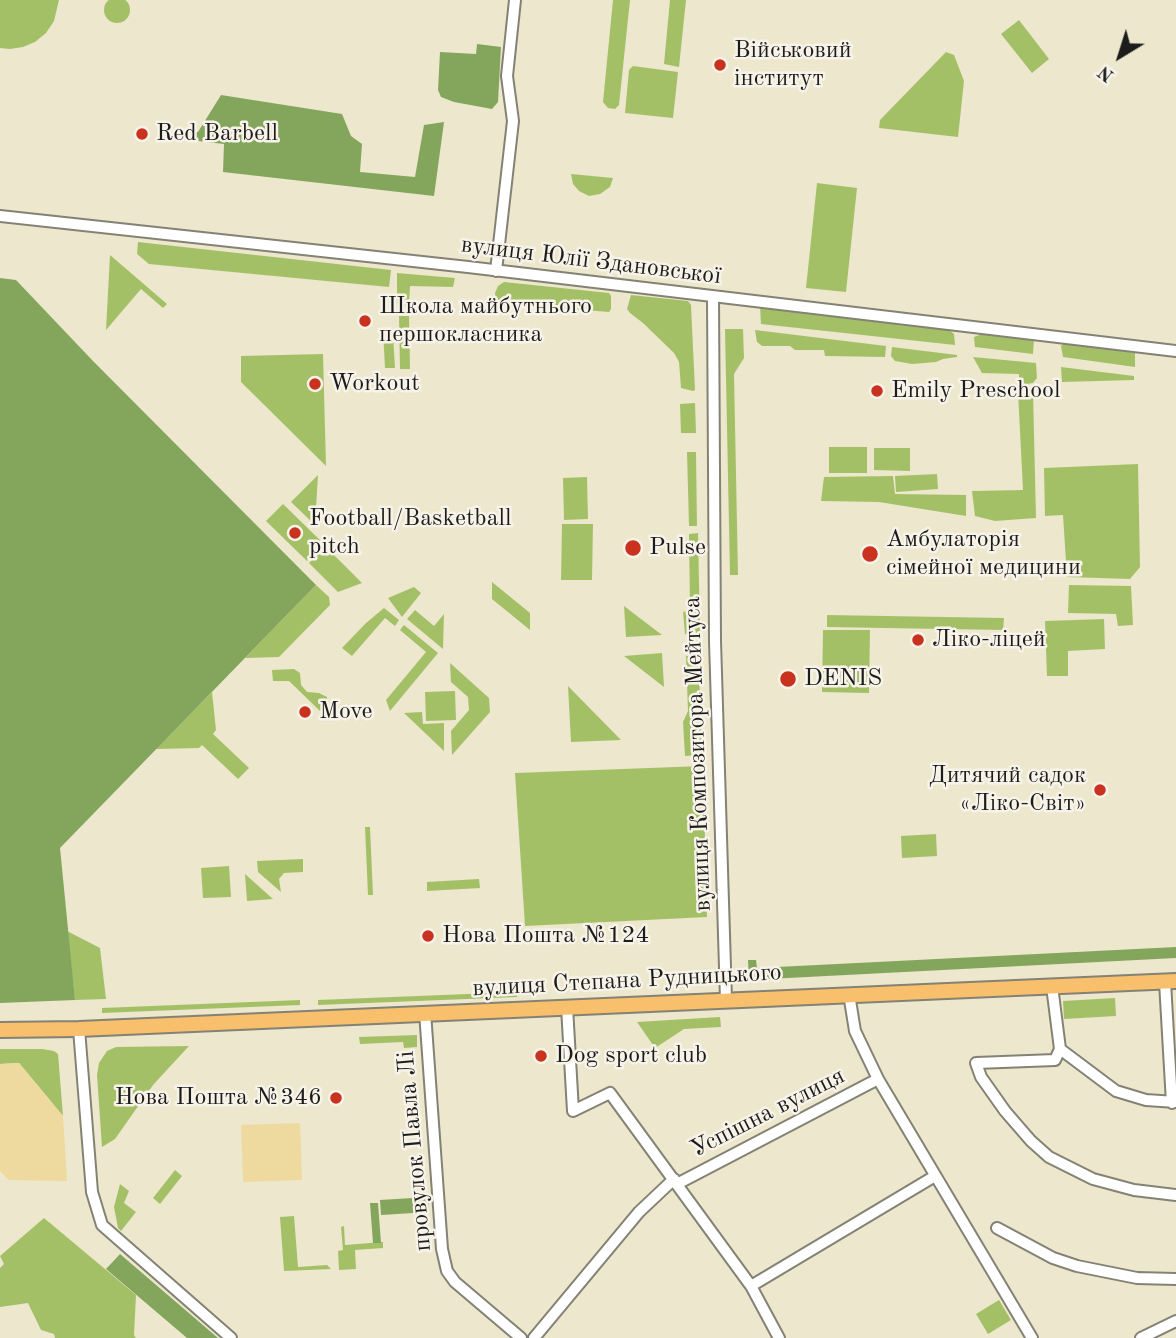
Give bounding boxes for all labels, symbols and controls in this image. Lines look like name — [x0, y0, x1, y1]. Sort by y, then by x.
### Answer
north arrow — [1085, 21, 1155, 91]
place label: Військовий інститут — [734, 37, 852, 93]
marker: Військовий інститут — [712, 57, 728, 73]
text: N — [1095, 61, 1118, 85]
place label: Red Barbell — [156, 120, 278, 148]
marker: Red Barbell — [134, 126, 150, 142]
street label: вулиця Юлії Здановської — [459, 231, 723, 291]
place label: Школа майбутнього першокласника — [379, 293, 592, 349]
marker: Школа майбутнього першокласника — [357, 313, 373, 329]
place label: Workout — [329, 370, 420, 398]
marker: Workout — [307, 376, 323, 392]
place label: Emily Preschool — [891, 377, 1060, 405]
marker: Emily Preschool — [869, 383, 885, 399]
place label: Football/Basketball pitch — [309, 505, 511, 561]
marker: Football/Basketball pitch — [287, 525, 303, 541]
place label: Амбулаторія сімейної медицини — [886, 526, 1081, 582]
place label: Pulse — [649, 534, 706, 562]
marker: Pulse — [623, 538, 643, 558]
marker: Амбулаторія сімейної медицини — [860, 544, 880, 564]
street label: вулиця Композитора Мейтуса — [678, 596, 718, 912]
place label: Ліко-ліцей — [932, 626, 1046, 654]
marker: Ліко-ліцей — [910, 632, 926, 648]
place label: DENIS — [804, 665, 882, 693]
marker: DENIS — [778, 669, 798, 689]
place label: Move — [319, 698, 373, 726]
marker: Move — [297, 704, 313, 720]
place label: Дитячий садок «Ліко-Світ» — [929, 762, 1086, 818]
marker: Дитячий садок «Ліко-Світ» — [1092, 782, 1108, 798]
place label: Нова Пошта №124 — [442, 922, 649, 950]
marker: Нова Пошта №124 — [420, 928, 436, 944]
street label: вулиця Степана Рудницького — [472, 959, 782, 1003]
place label: Dog sport club — [555, 1042, 707, 1070]
marker: Dog sport club — [533, 1048, 549, 1064]
street label: провулок Павла Лі — [392, 1049, 438, 1253]
street label: Успішна вулиця — [686, 1062, 850, 1164]
place label: Нова Пошта №346 — [115, 1084, 322, 1112]
marker: Нова Пошта №346 — [328, 1090, 344, 1106]

